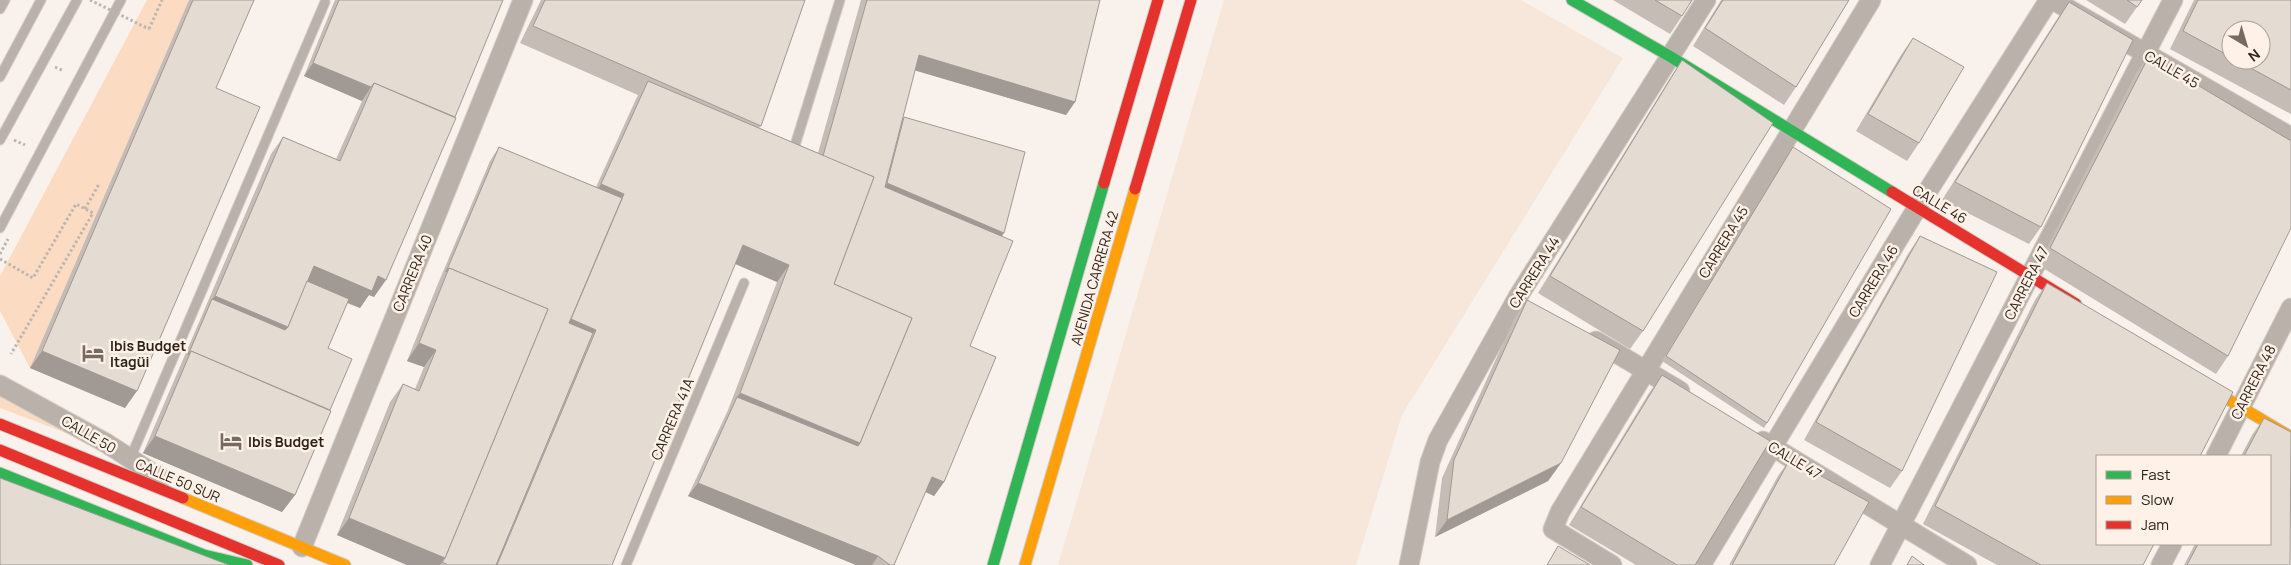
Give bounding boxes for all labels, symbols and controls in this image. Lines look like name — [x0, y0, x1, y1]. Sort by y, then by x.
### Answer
north arrow — [2221, 20, 2271, 70]
text: N — [2244, 45, 2264, 66]
street label: CALLE 45 — [2141, 46, 2203, 92]
street label: CALLE 46 — [1909, 180, 1971, 228]
street label: CARRERA 45 — [1694, 202, 1752, 282]
street label: AVENIDA CARRERA 42 — [1066, 209, 1122, 347]
street label: CARRERA 40 — [388, 232, 436, 314]
street label: CARRERA 44 — [1504, 232, 1564, 312]
street label: CARRERA 46 — [1844, 241, 1902, 321]
street label: CARRERA 47 — [1999, 243, 2053, 323]
place label: Ibis Budget Itagüi — [110, 336, 186, 371]
hotel icon: Ibis Budget Itagüi — [80, 340, 106, 366]
street label: CARRERA 48 — [2226, 342, 2280, 422]
street label: CARRERA 41A — [646, 375, 698, 463]
street label: CALLE 50 — [58, 411, 120, 457]
hotel icon: Ibis Budget — [218, 428, 244, 454]
place label: Ibis Budget — [248, 432, 324, 451]
street label: CALLE 47 — [1765, 437, 1825, 483]
street label: CALLE 50 SUR — [133, 454, 223, 506]
legend — [2096, 455, 2271, 545]
text: Fast — [2141, 464, 2170, 485]
text: Slow — [2141, 489, 2174, 510]
text: Jam — [2141, 514, 2169, 535]

